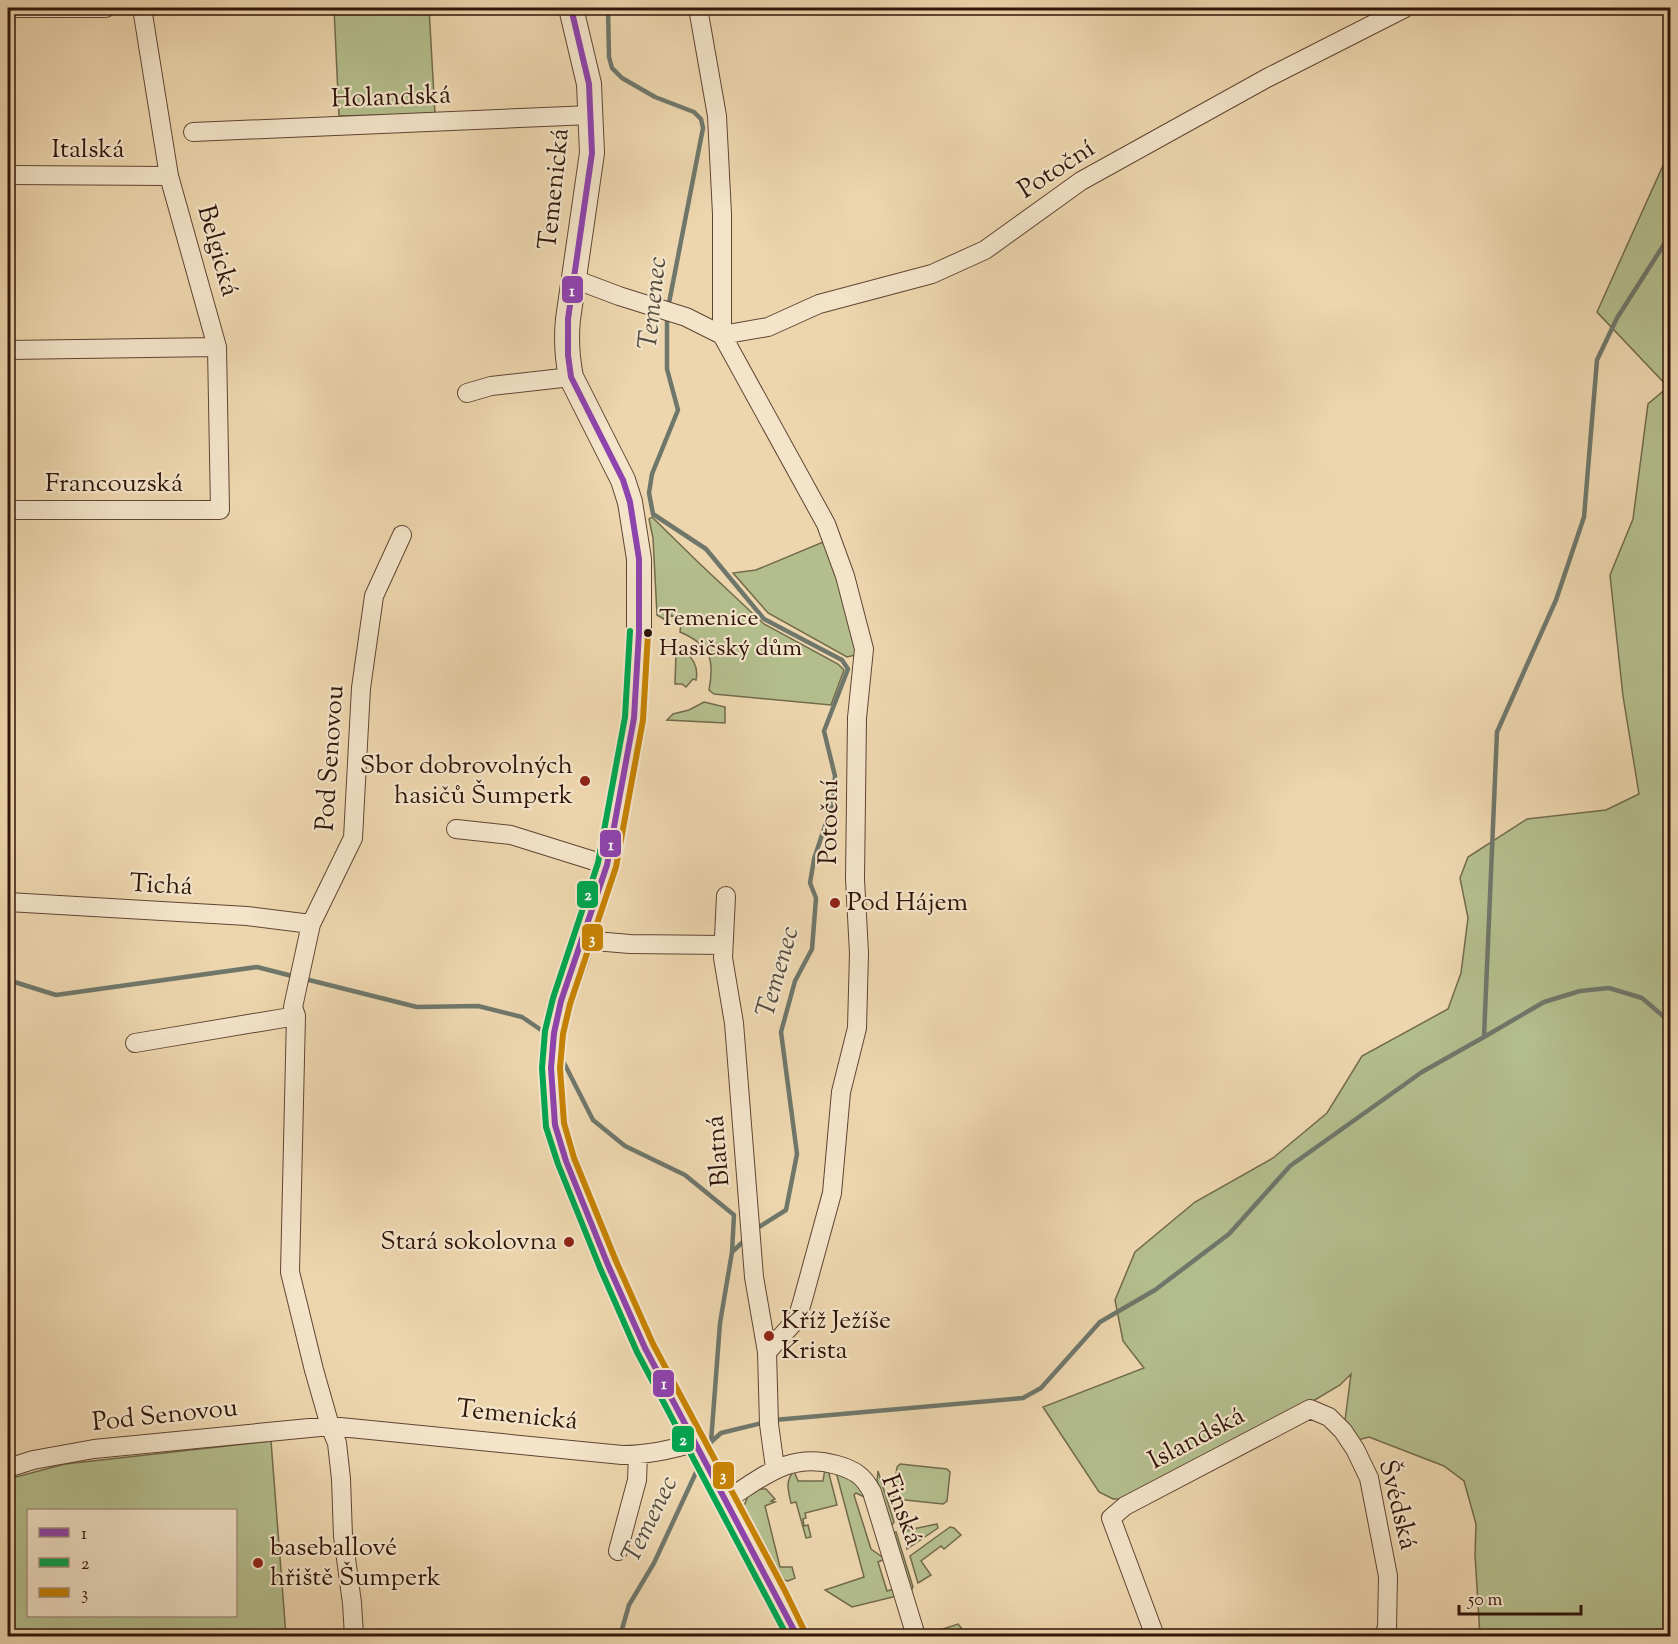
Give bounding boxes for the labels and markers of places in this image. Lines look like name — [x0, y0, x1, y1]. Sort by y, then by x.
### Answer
place label: Temenice Hasičský dům — [659, 602, 802, 666]
marker: Temenice Hasičský dům — [642, 627, 654, 639]
place label: Sbor dobrovolných hasičů Šumperk — [360, 748, 573, 815]
marker: Sbor dobrovolných hasičů Šumperk — [578, 774, 592, 788]
place label: Pod Hájem — [847, 885, 968, 922]
marker: Pod Hájem — [828, 896, 842, 910]
place label: Stará sokolovna — [380, 1224, 557, 1261]
marker: Stará sokolovna — [562, 1235, 576, 1249]
place label: Kříž Ježíše Krista — [781, 1303, 891, 1370]
marker: Kříž Ježíše Krista — [762, 1329, 776, 1343]
place label: baseballové hřiště Šumperk — [270, 1530, 441, 1597]
marker: baseballové hřiště Šumperk — [251, 1556, 265, 1570]

